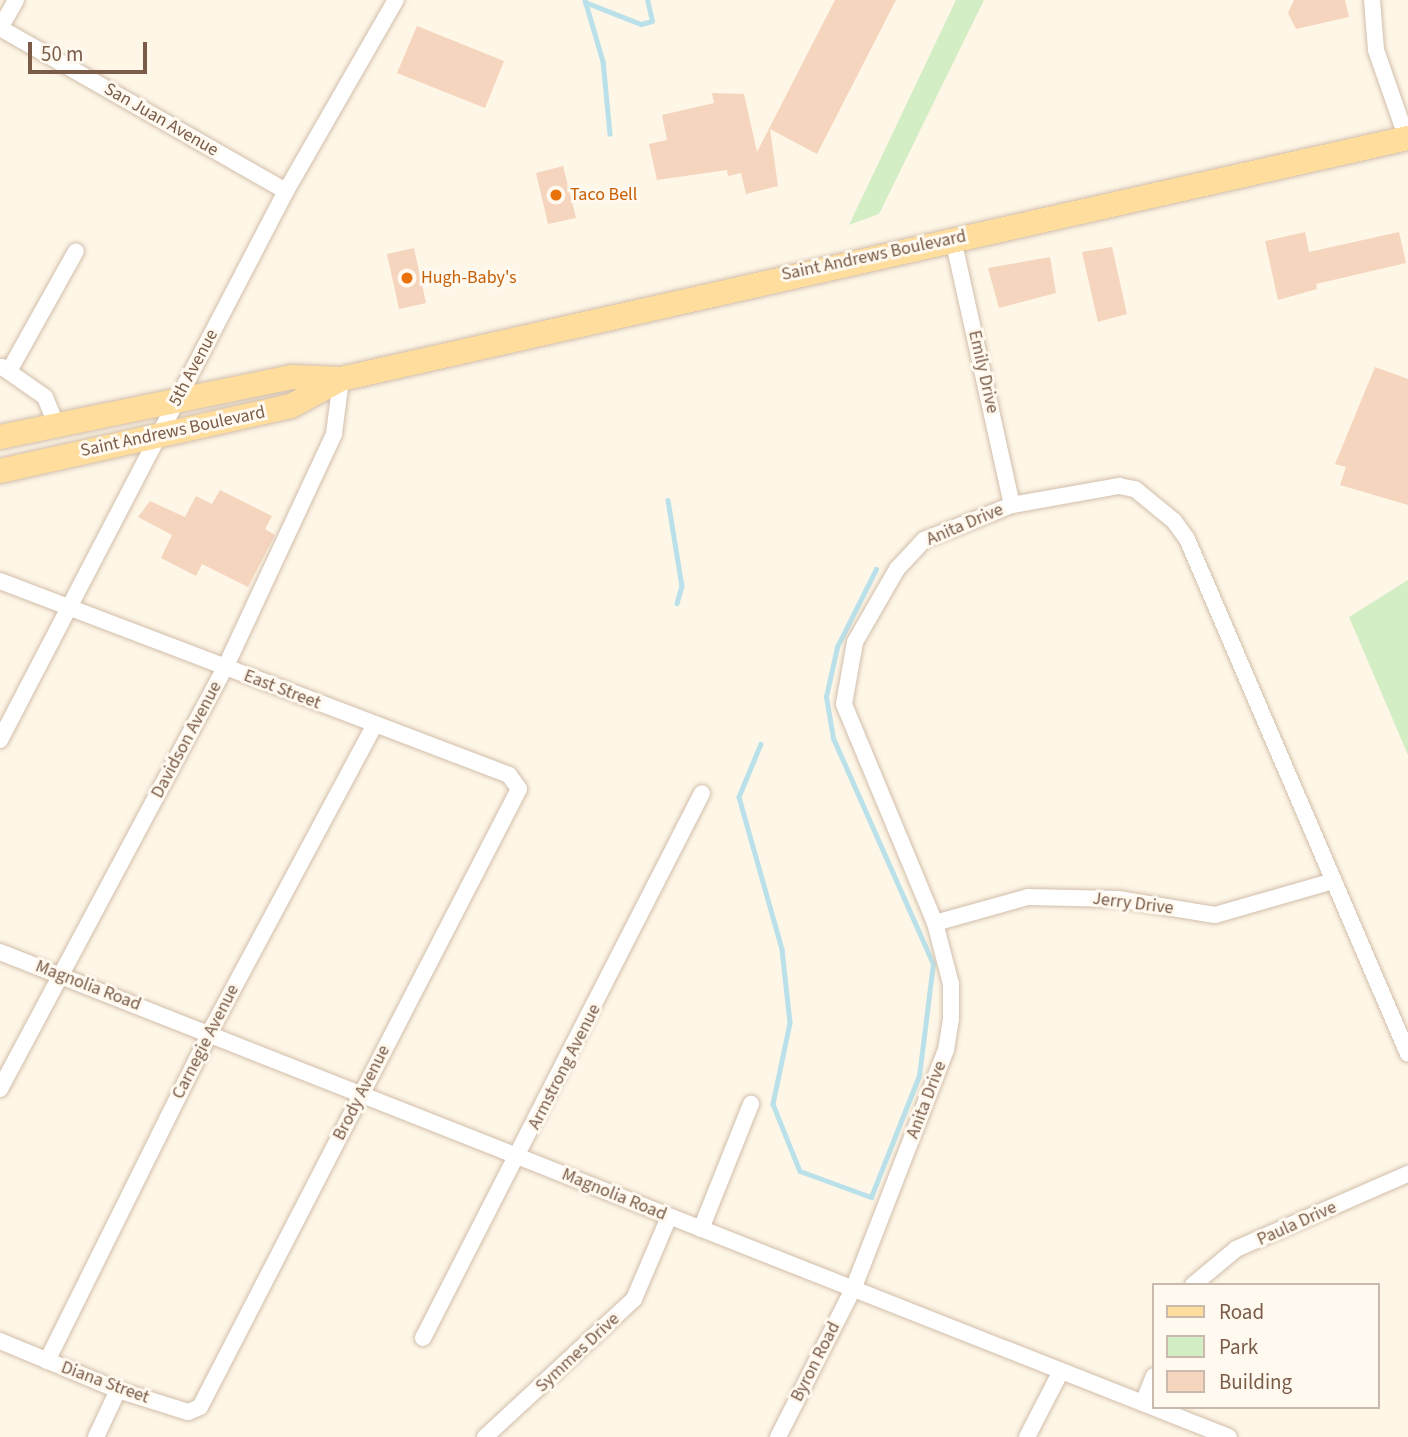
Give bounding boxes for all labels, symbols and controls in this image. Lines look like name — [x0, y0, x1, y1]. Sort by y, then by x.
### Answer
scale bar — [32, 28, 150, 72]
text: 50 m — [41, 39, 83, 69]
street label: San Juan Avenue — [100, 79, 222, 161]
place label: Taco Bell — [570, 184, 637, 206]
marker: Taco Bell — [548, 187, 564, 203]
street label: Saint Andrews Boulevard — [780, 226, 968, 286]
place label: Hugh-Baby's — [421, 267, 517, 289]
marker: Hugh-Baby's — [399, 270, 415, 286]
street label: 5th Avenue — [165, 326, 223, 410]
street label: Emily Drive — [963, 328, 1003, 416]
street label: Saint Andrews Boulevard — [79, 402, 267, 462]
street label: Anita Drive — [923, 499, 1007, 551]
street label: East Street — [241, 665, 323, 715]
street label: Davidson Avenue — [147, 678, 227, 802]
street label: Jerry Drive — [1091, 888, 1175, 920]
street label: Magnolia Road — [32, 956, 144, 1016]
street label: Carnegie Avenue — [168, 981, 244, 1103]
street label: Armstrong Avenue — [524, 1001, 606, 1133]
street label: Brody Avenue — [329, 1042, 395, 1144]
street label: Anita Drive — [902, 1058, 952, 1142]
street label: Magnolia Road — [558, 1164, 670, 1226]
street label: Paula Drive — [1254, 1197, 1340, 1251]
legend — [1152, 1283, 1380, 1409]
text: Road — [1219, 1297, 1264, 1327]
street label: Symmes Drive — [532, 1309, 624, 1397]
street label: Byron Road — [787, 1318, 845, 1406]
text: Park — [1219, 1332, 1258, 1362]
street label: Diana Street — [58, 1357, 152, 1409]
text: Building — [1219, 1367, 1292, 1397]

